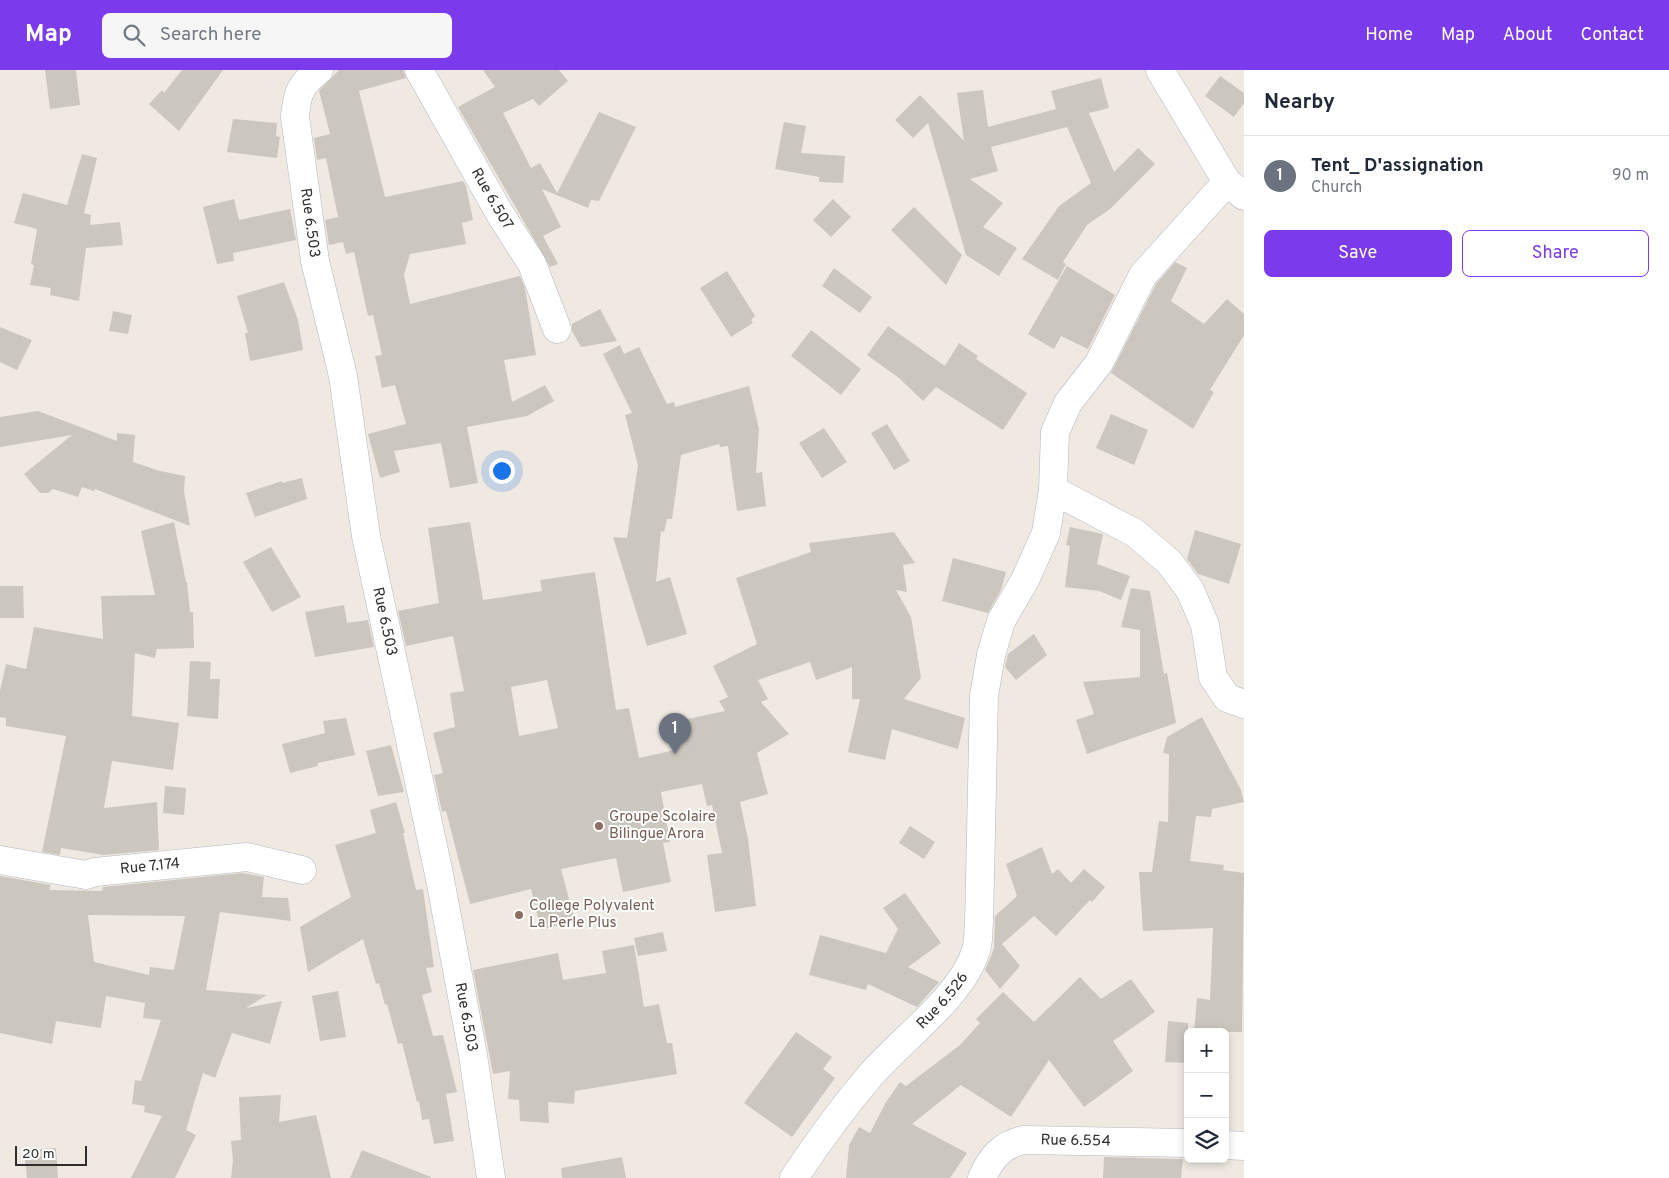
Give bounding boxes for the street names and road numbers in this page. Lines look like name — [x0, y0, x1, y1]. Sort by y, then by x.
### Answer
street label: Rue 6.507 — [467, 165, 517, 234]
street label: Rue 6.503 — [295, 187, 324, 259]
street label: Rue 6.503 — [368, 585, 401, 658]
street label: Rue 7.174 — [119, 854, 181, 879]
street label: Rue 6.526 — [913, 969, 973, 1033]
street label: Rue 6.503 — [450, 981, 482, 1053]
street label: Rue 6.554 — [1040, 1131, 1111, 1151]

